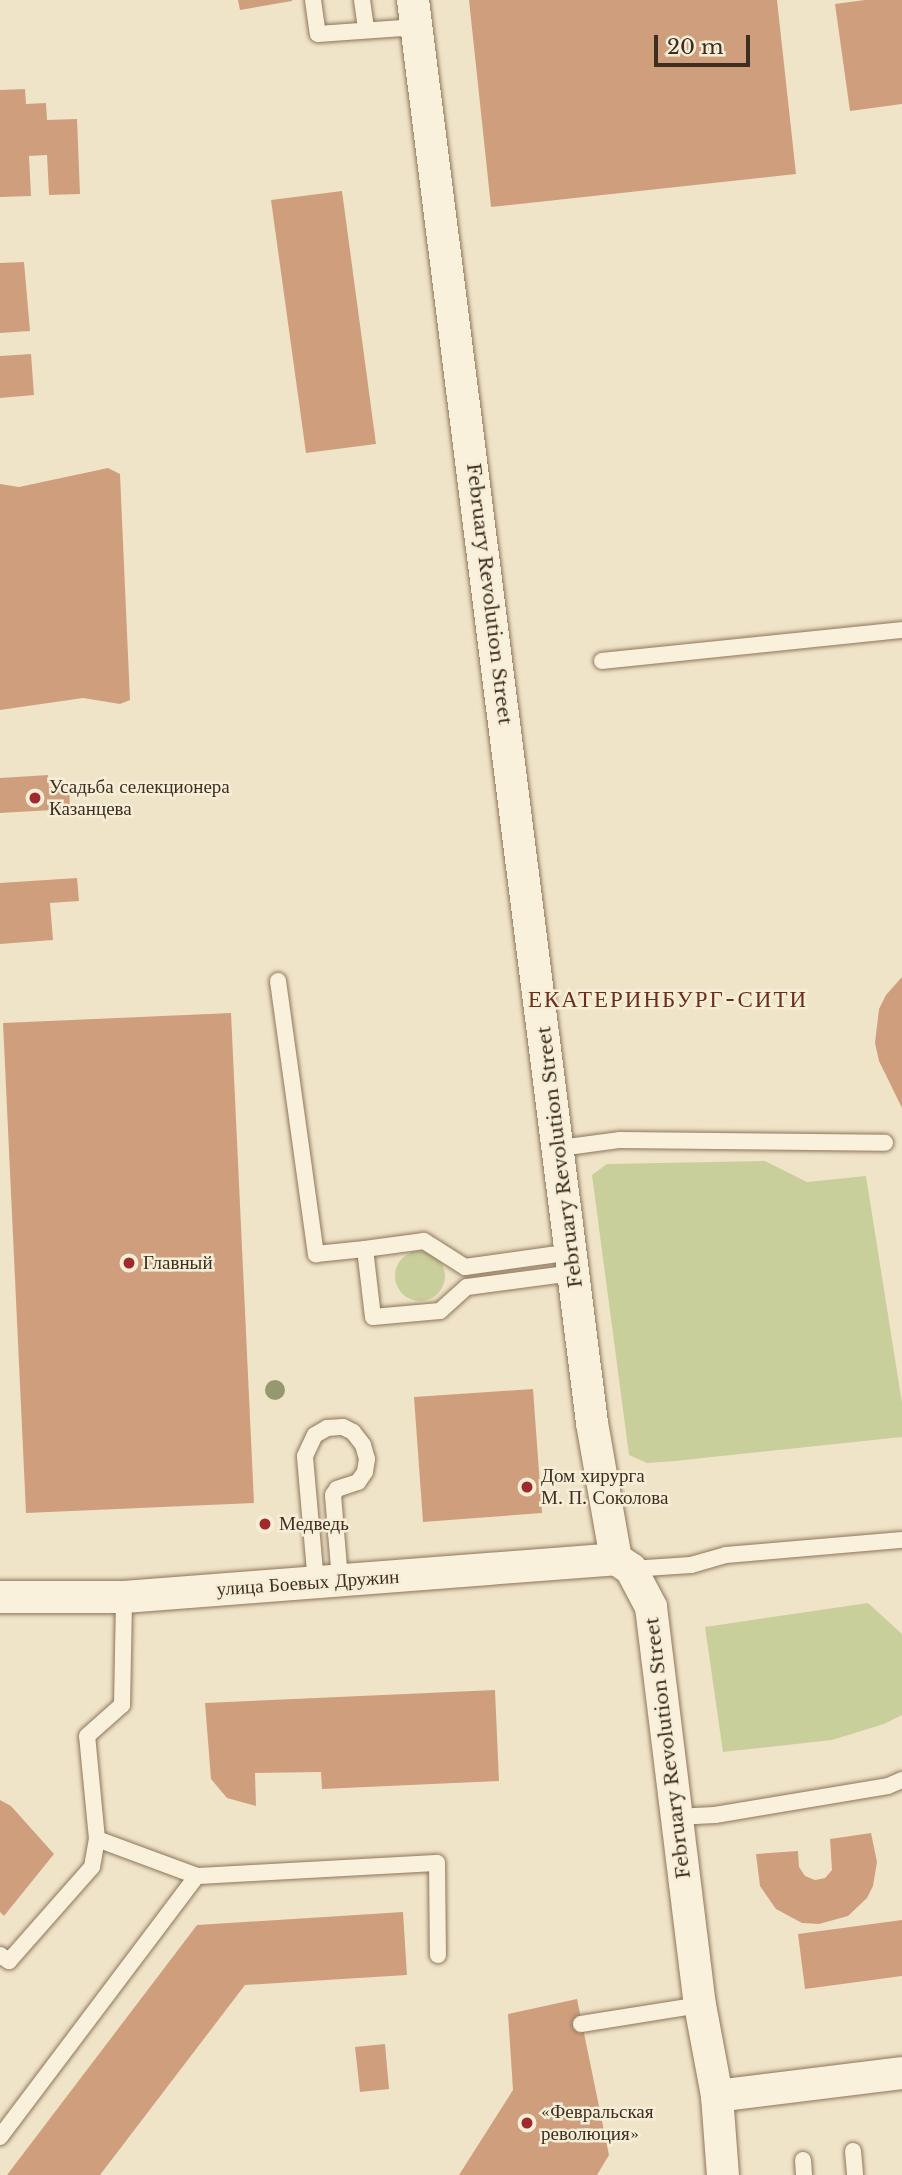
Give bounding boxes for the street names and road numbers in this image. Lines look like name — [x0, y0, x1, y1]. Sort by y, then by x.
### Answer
street label: February Revolution Street — [462, 462, 516, 726]
street label: February Revolution Street — [533, 1025, 587, 1289]
street label: улица Боевых Дружин — [216, 1565, 400, 1601]
street label: February Revolution Street — [641, 1616, 695, 1880]

